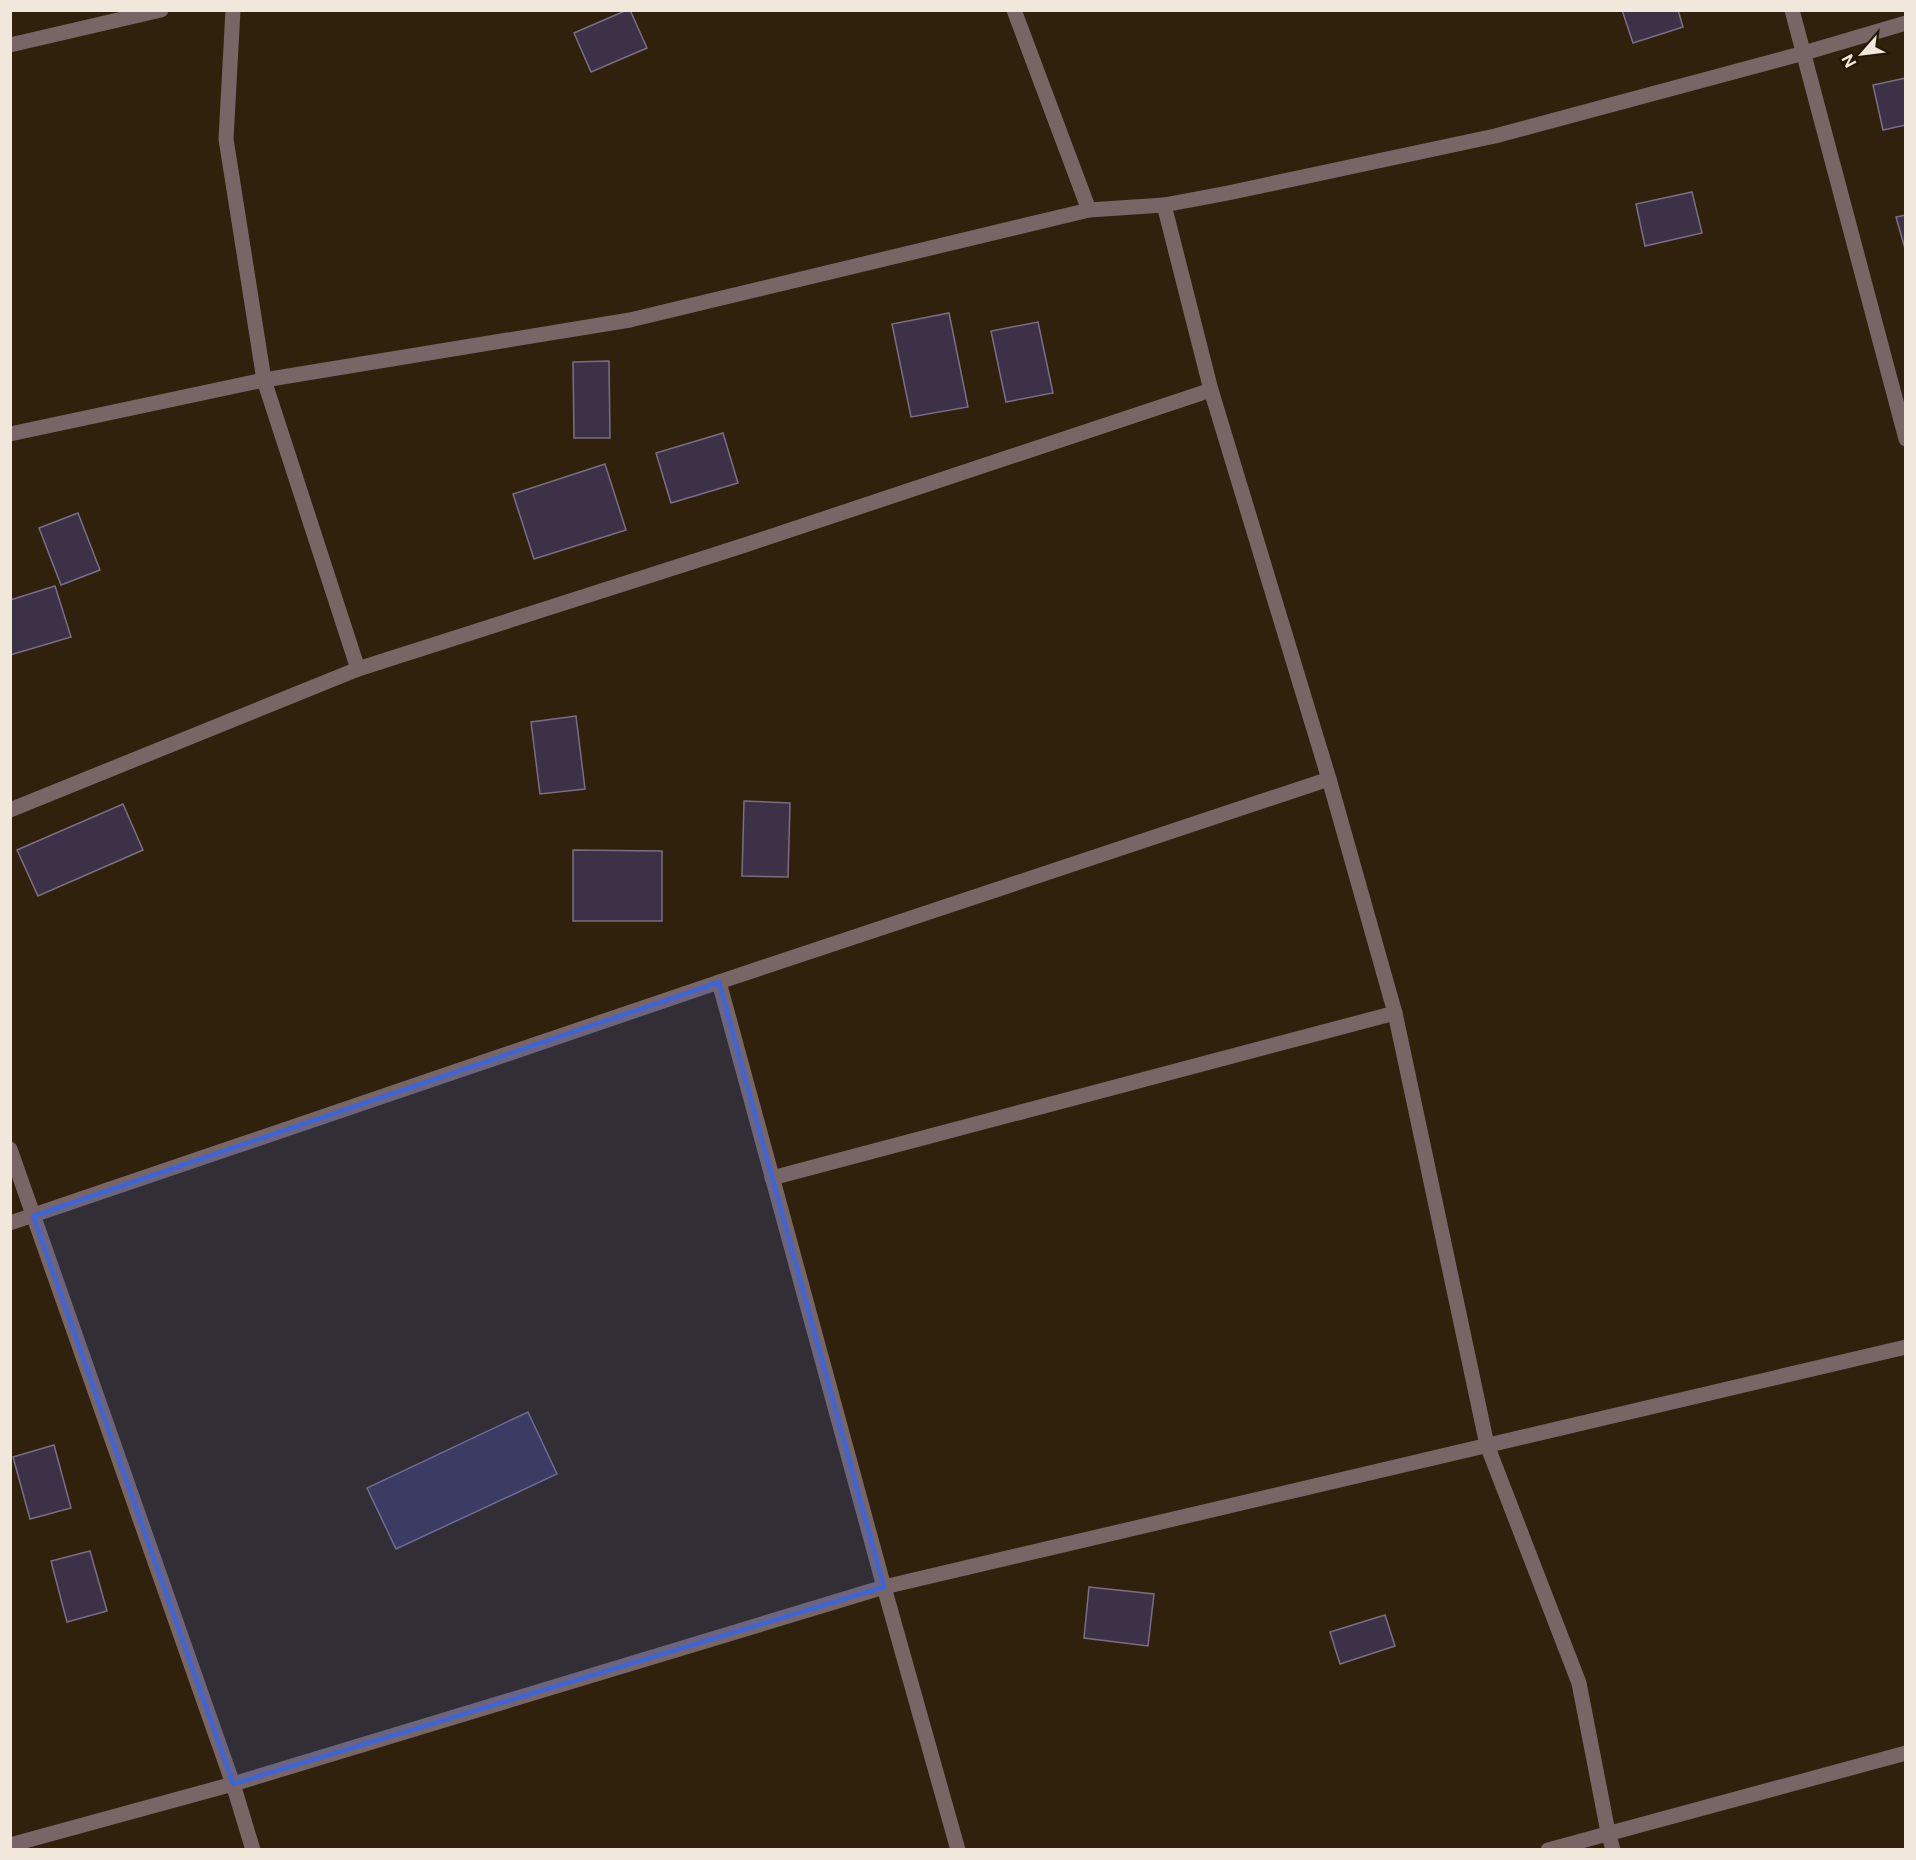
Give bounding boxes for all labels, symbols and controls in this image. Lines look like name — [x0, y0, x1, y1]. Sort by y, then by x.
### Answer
north arrow — [1832, 24, 1892, 84]
text: N — [1838, 51, 1861, 71]

